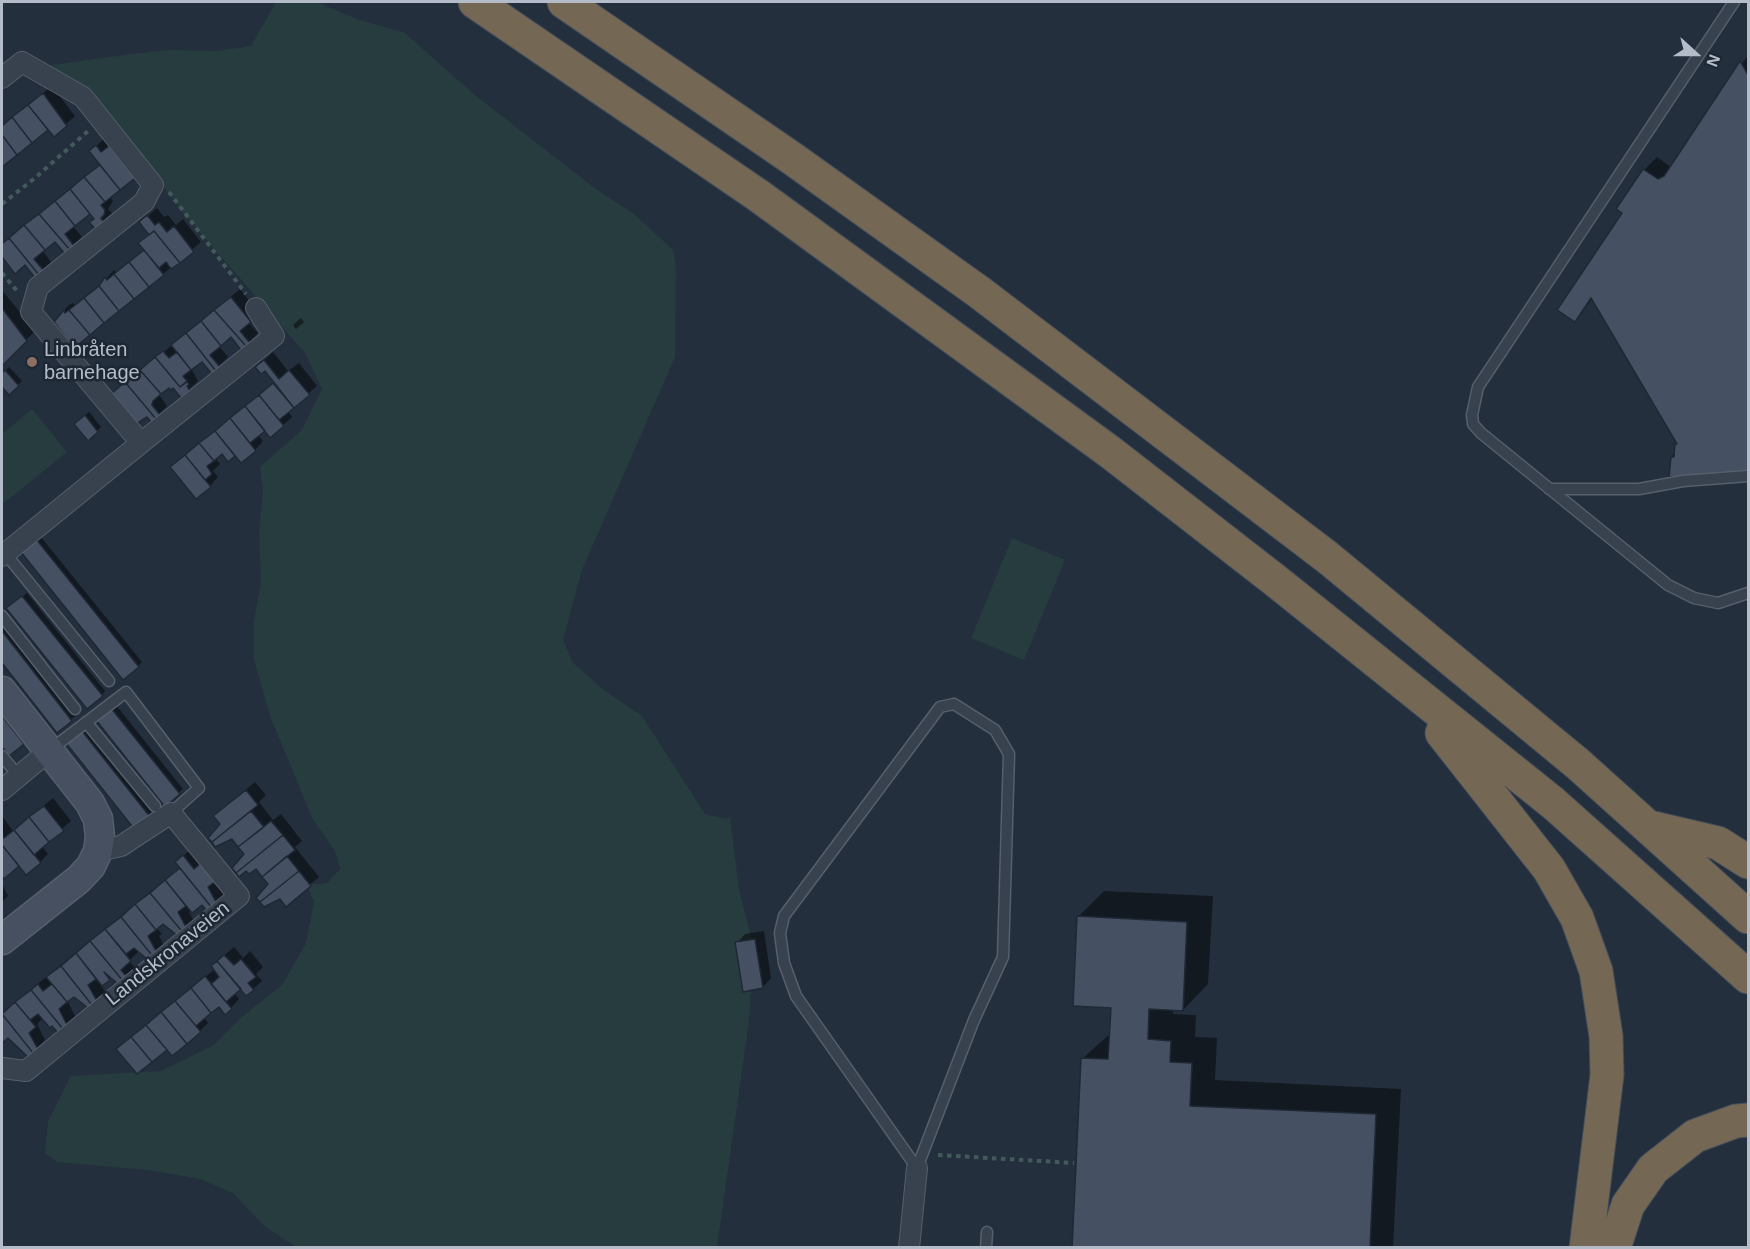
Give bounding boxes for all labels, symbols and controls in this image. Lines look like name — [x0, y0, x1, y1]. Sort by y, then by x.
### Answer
north arrow — [1666, 24, 1726, 84]
text: N — [1703, 52, 1723, 69]
place label: Linbråten barnehage — [44, 338, 140, 385]
marker: Linbråten barnehage — [25, 355, 39, 369]
street label: Landskronaveien — [101, 897, 235, 1011]

